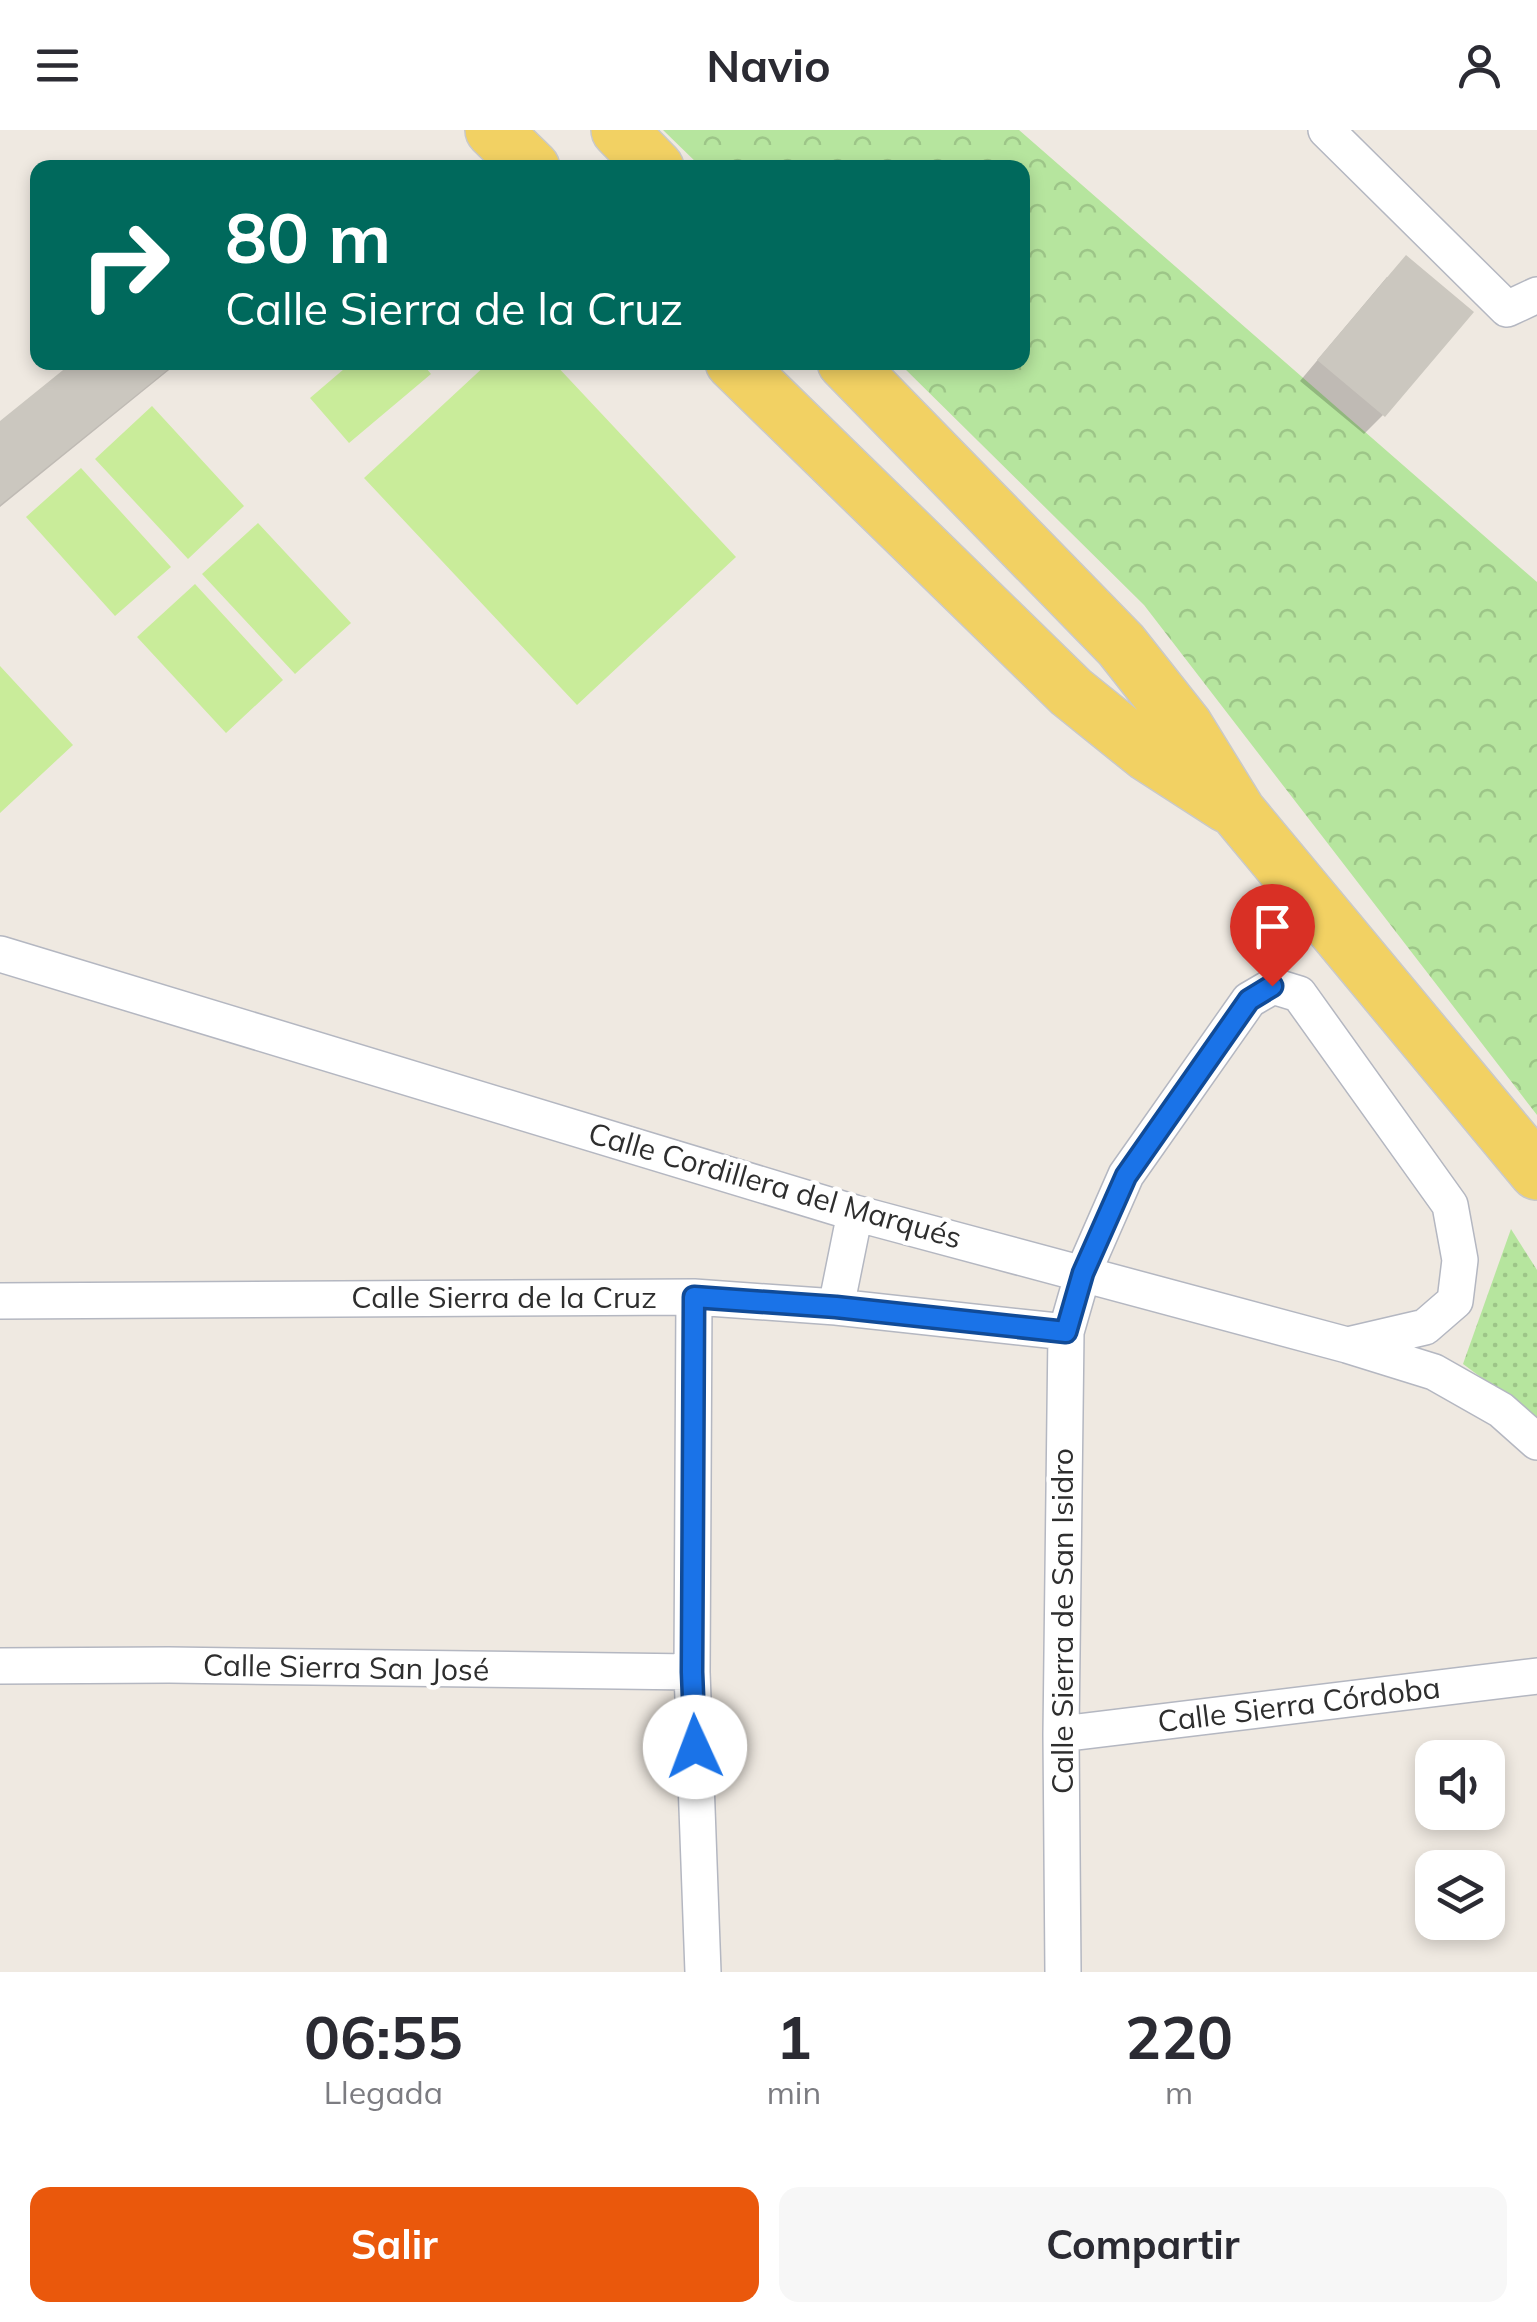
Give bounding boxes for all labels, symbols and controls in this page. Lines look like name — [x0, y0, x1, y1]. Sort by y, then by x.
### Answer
text: Navio — [706, 37, 831, 93]
icon: menu — [30, 38, 85, 93]
icon: person — [1452, 38, 1507, 93]
text: 80 m — [225, 193, 391, 281]
icon: right — [60, 200, 190, 330]
text: Calle Sierra de la Cruz — [225, 280, 683, 336]
pin — [1230, 884, 1315, 987]
icon: arrive — [1245, 899, 1300, 954]
street label: Calle Cordillera del Marqués — [584, 1114, 966, 1257]
street label: Calle Sierra de la Cruz — [351, 1278, 657, 1316]
street label: Calle Sierra de San Isidro — [1043, 1448, 1081, 1794]
street label: Calle Sierra San José — [203, 1646, 490, 1688]
street label: Calle Sierra Córdoba — [1155, 1668, 1442, 1740]
position arrow — [643, 1695, 747, 1799]
map controls — [1415, 1740, 1505, 1940]
button: sound — [1415, 1740, 1505, 1830]
button: layers — [1415, 1850, 1505, 1940]
text: 06:55 — [304, 1999, 463, 2074]
text: 1 — [776, 1999, 812, 2074]
text: 220 — [1125, 1999, 1233, 2074]
text: Llegada — [324, 2072, 443, 2112]
text: min — [767, 2072, 821, 2112]
text: m — [1165, 2072, 1193, 2112]
button: Salir — [30, 2187, 759, 2302]
button: Compartir — [779, 2187, 1507, 2302]

